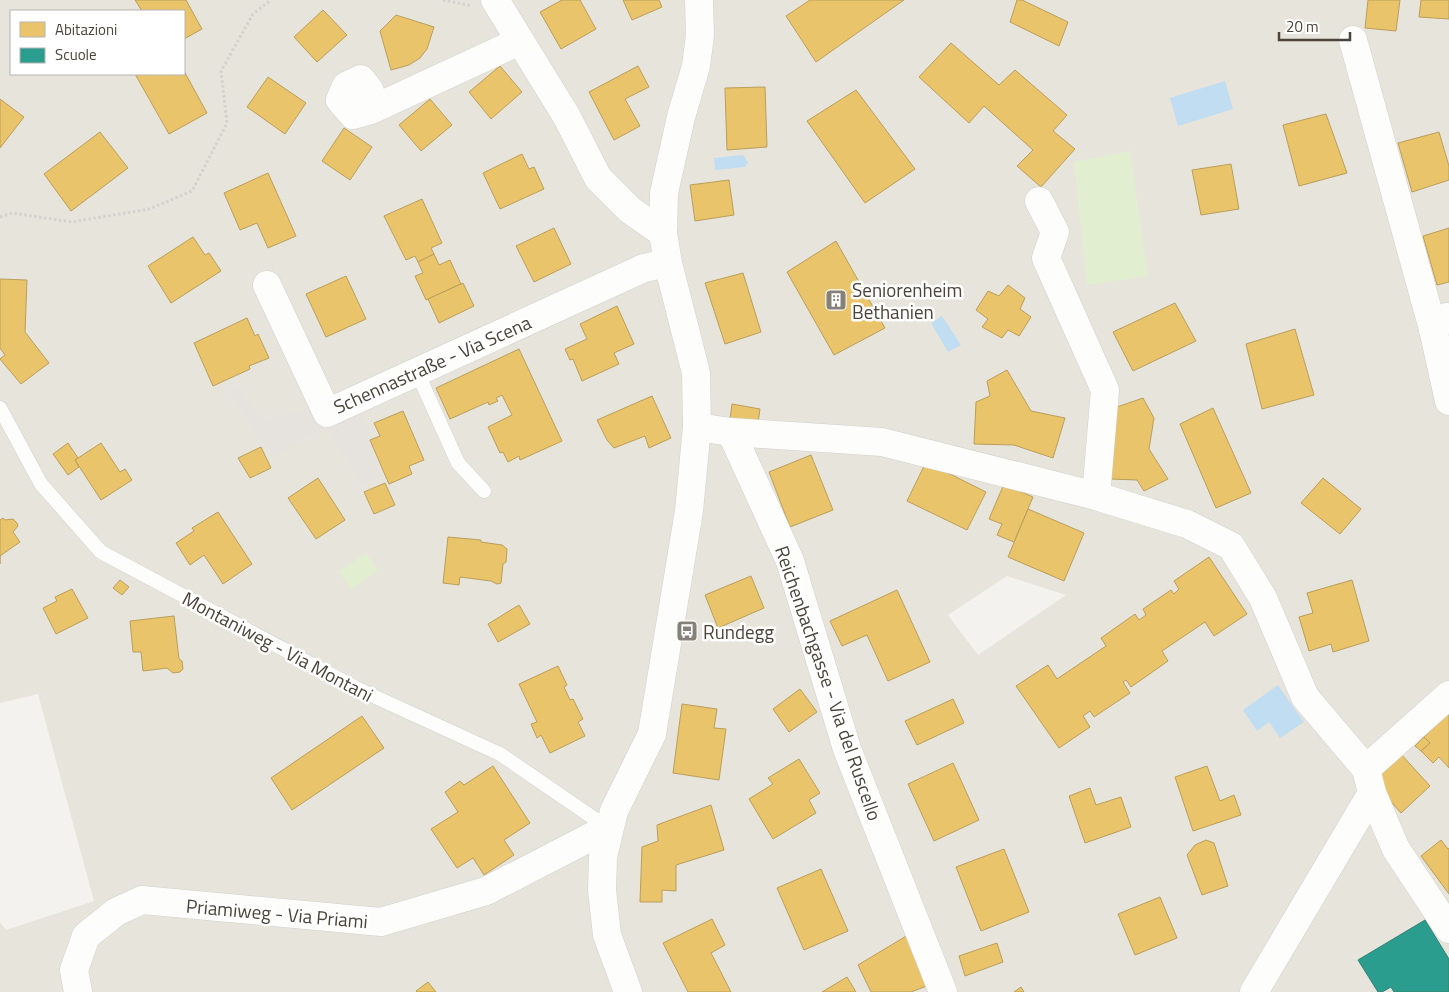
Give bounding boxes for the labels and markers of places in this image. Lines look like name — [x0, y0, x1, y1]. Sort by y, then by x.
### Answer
place label: Seniorenheim Bethanien — [852, 275, 962, 326]
building icon: Seniorenheim Bethanien — [824, 288, 848, 312]
place label: Rundegg — [703, 617, 774, 646]
bus stop icon: Rundegg — [675, 619, 699, 643]

